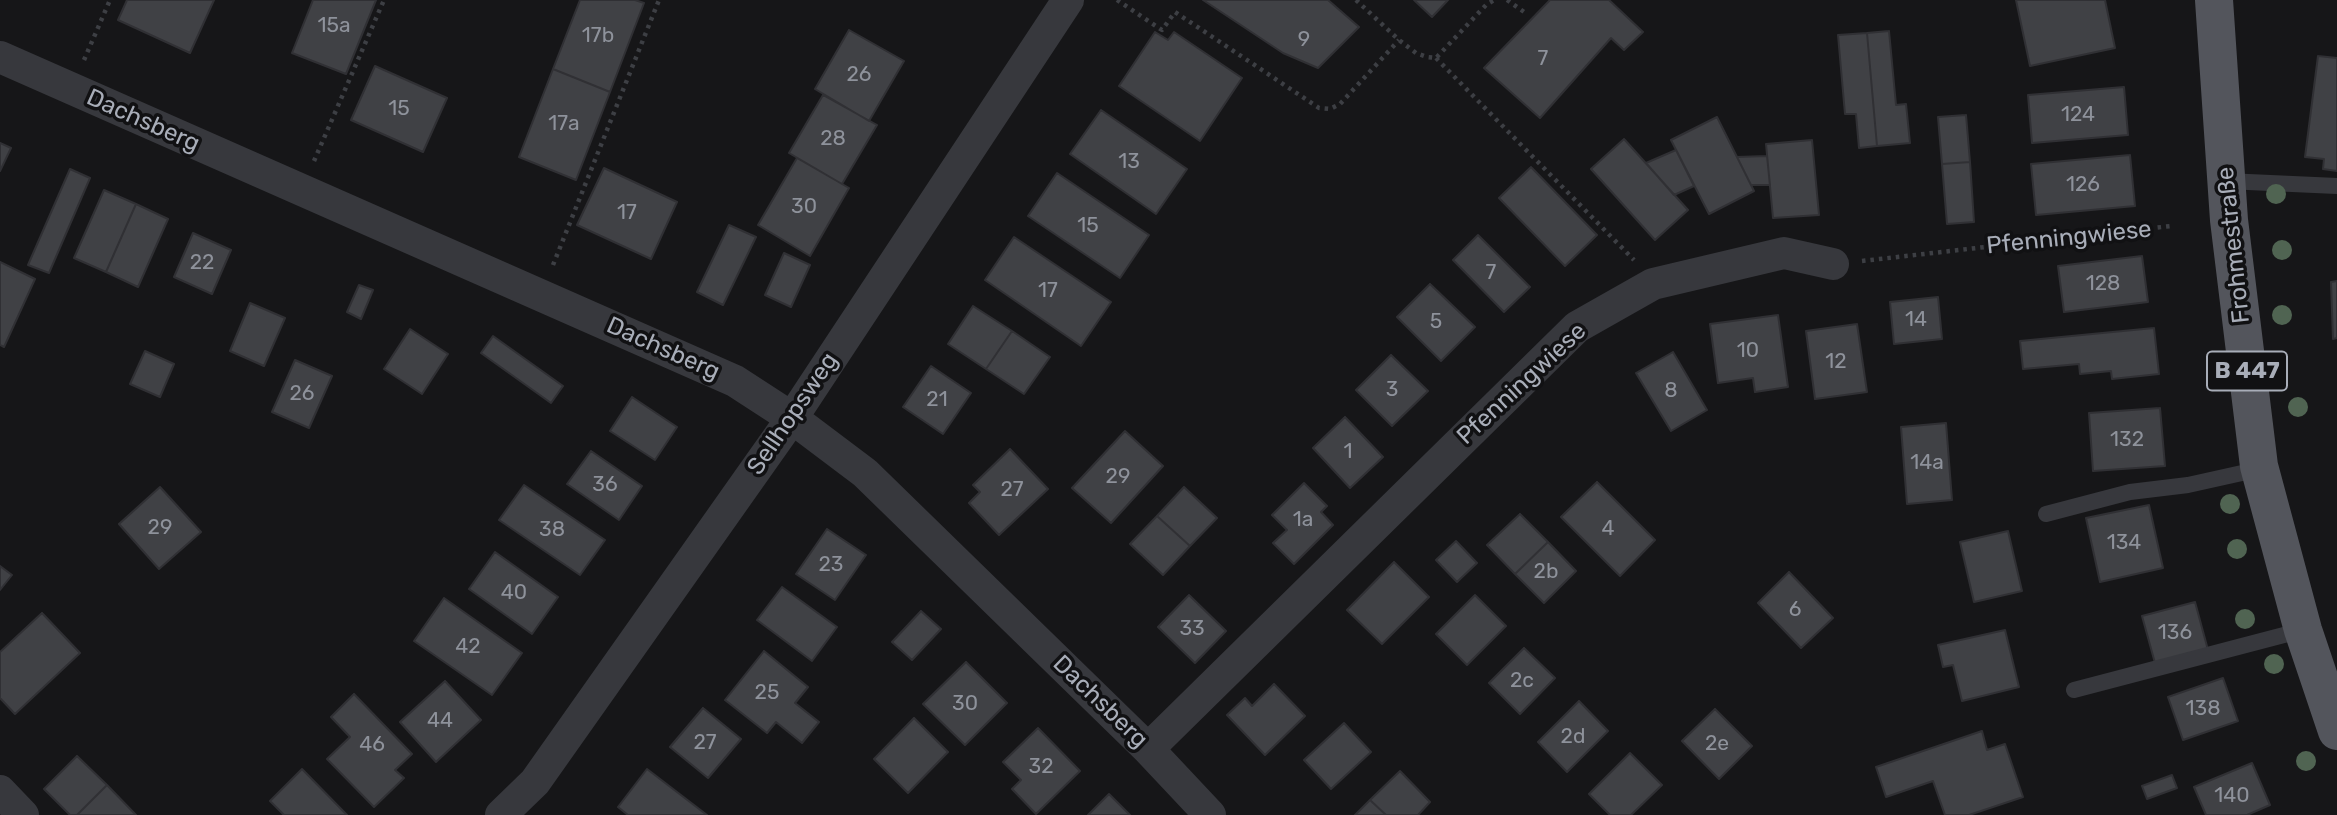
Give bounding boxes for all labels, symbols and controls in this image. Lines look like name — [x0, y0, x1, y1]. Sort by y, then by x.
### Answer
house number: 15a — [317, 13, 351, 39]
house number: 17b — [582, 23, 614, 49]
house number: 9 — [1298, 27, 1310, 53]
house number: 7 — [1538, 46, 1548, 72]
house number: 26 — [847, 62, 871, 88]
street label: Dachsberg — [82, 83, 204, 159]
house number: 15 — [388, 96, 410, 122]
house number: 124 — [2061, 102, 2095, 128]
house number: 17a — [548, 111, 580, 137]
house number: 28 — [820, 126, 846, 152]
house number: 13 — [1118, 149, 1140, 175]
street label: Frohmestraße — [2211, 165, 2257, 325]
house number: 126 — [2066, 172, 2100, 198]
house number: 30 — [791, 194, 817, 220]
house number: 17 — [617, 200, 637, 226]
house number: 15 — [1077, 213, 1099, 239]
street label: Pfenningwiese — [1985, 215, 2153, 261]
house number: 22 — [190, 250, 214, 276]
house number: 7 — [1486, 260, 1496, 286]
house number: 128 — [2086, 271, 2120, 297]
house number: 17 — [1038, 278, 1058, 304]
house number: 14 — [1905, 307, 1927, 333]
house number: 5 — [1430, 309, 1442, 335]
street label: Dachsberg — [602, 311, 724, 387]
street label: Pfenningwiese — [1452, 317, 1592, 451]
house number: 10 — [1737, 338, 1759, 364]
street label: Sellhopsweg — [742, 347, 844, 481]
house number: 12 — [1825, 349, 1847, 375]
road number: B 447 — [2207, 352, 2287, 390]
house number: 3 — [1386, 377, 1398, 403]
house number: 8 — [1664, 378, 1678, 404]
house number: 26 — [290, 381, 314, 407]
house number: 21 — [926, 387, 948, 413]
house number: 132 — [2110, 427, 2144, 453]
house number: 1 — [1344, 439, 1352, 465]
house number: 14a — [1910, 450, 1944, 476]
house number: 29 — [1106, 464, 1130, 490]
house number: 36 — [592, 472, 618, 498]
house number: 27 — [1000, 477, 1024, 503]
house number: 1a — [1293, 507, 1313, 533]
house number: 29 — [148, 515, 172, 541]
house number: 4 — [1601, 516, 1615, 542]
house number: 38 — [539, 517, 565, 543]
house number: 134 — [2107, 530, 2141, 556]
house number: 23 — [819, 552, 843, 578]
house number: 2b — [1534, 559, 1558, 585]
house number: 40 — [501, 580, 527, 606]
house number: 6 — [1789, 597, 1801, 623]
house number: 33 — [1179, 616, 1205, 642]
house number: 136 — [2158, 620, 2192, 646]
house number: 42 — [455, 634, 481, 660]
street label: Dachsberg — [1047, 650, 1153, 754]
house number: 2c — [1510, 668, 1534, 694]
house number: 25 — [755, 680, 779, 706]
house number: 30 — [952, 691, 978, 717]
house number: 138 — [2186, 696, 2220, 722]
house number: 44 — [427, 708, 453, 734]
house number: 2d — [1561, 724, 1585, 750]
house number: 27 — [693, 730, 717, 756]
house number: 2e — [1705, 731, 1729, 757]
house number: 46 — [359, 732, 385, 758]
house number: 32 — [1029, 754, 1053, 780]
house number: 140 — [2214, 783, 2250, 809]

